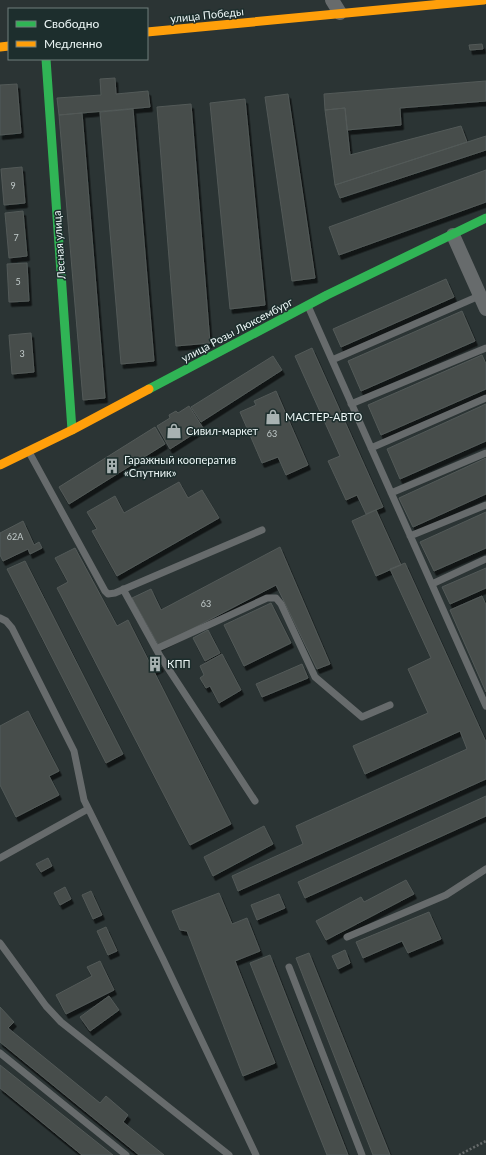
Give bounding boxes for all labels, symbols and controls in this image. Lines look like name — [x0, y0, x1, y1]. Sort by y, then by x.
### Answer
street label: улица Победы — [169, 4, 244, 25]
legend — [8, 8, 148, 60]
text: Свободно — [44, 16, 100, 31]
text: Медленно — [44, 36, 103, 51]
house number: 9 — [10, 180, 16, 191]
street label: Лесная улица — [50, 210, 67, 281]
house number: 7 — [13, 232, 19, 243]
house number: 5 — [15, 276, 21, 287]
street label: улица Розы Люксембург — [179, 294, 295, 364]
house number: 3 — [19, 348, 25, 359]
shop icon: МАСТЕР-АВТО — [264, 408, 282, 426]
place label: МАСТЕР-АВТО — [285, 410, 363, 423]
shop icon: Сивил-маркет — [165, 422, 183, 440]
place label: Сивил-маркет — [186, 424, 259, 437]
house number: 63 — [267, 428, 277, 439]
place label: Гаражный кооператив «Спутник» — [124, 453, 236, 479]
building icon: Гаражный кооператив «Спутник» — [103, 457, 121, 475]
house number: 62А — [7, 531, 24, 542]
house number: 63 — [201, 598, 211, 609]
building icon: КПП — [146, 655, 164, 673]
place label: КПП — [167, 657, 191, 670]

